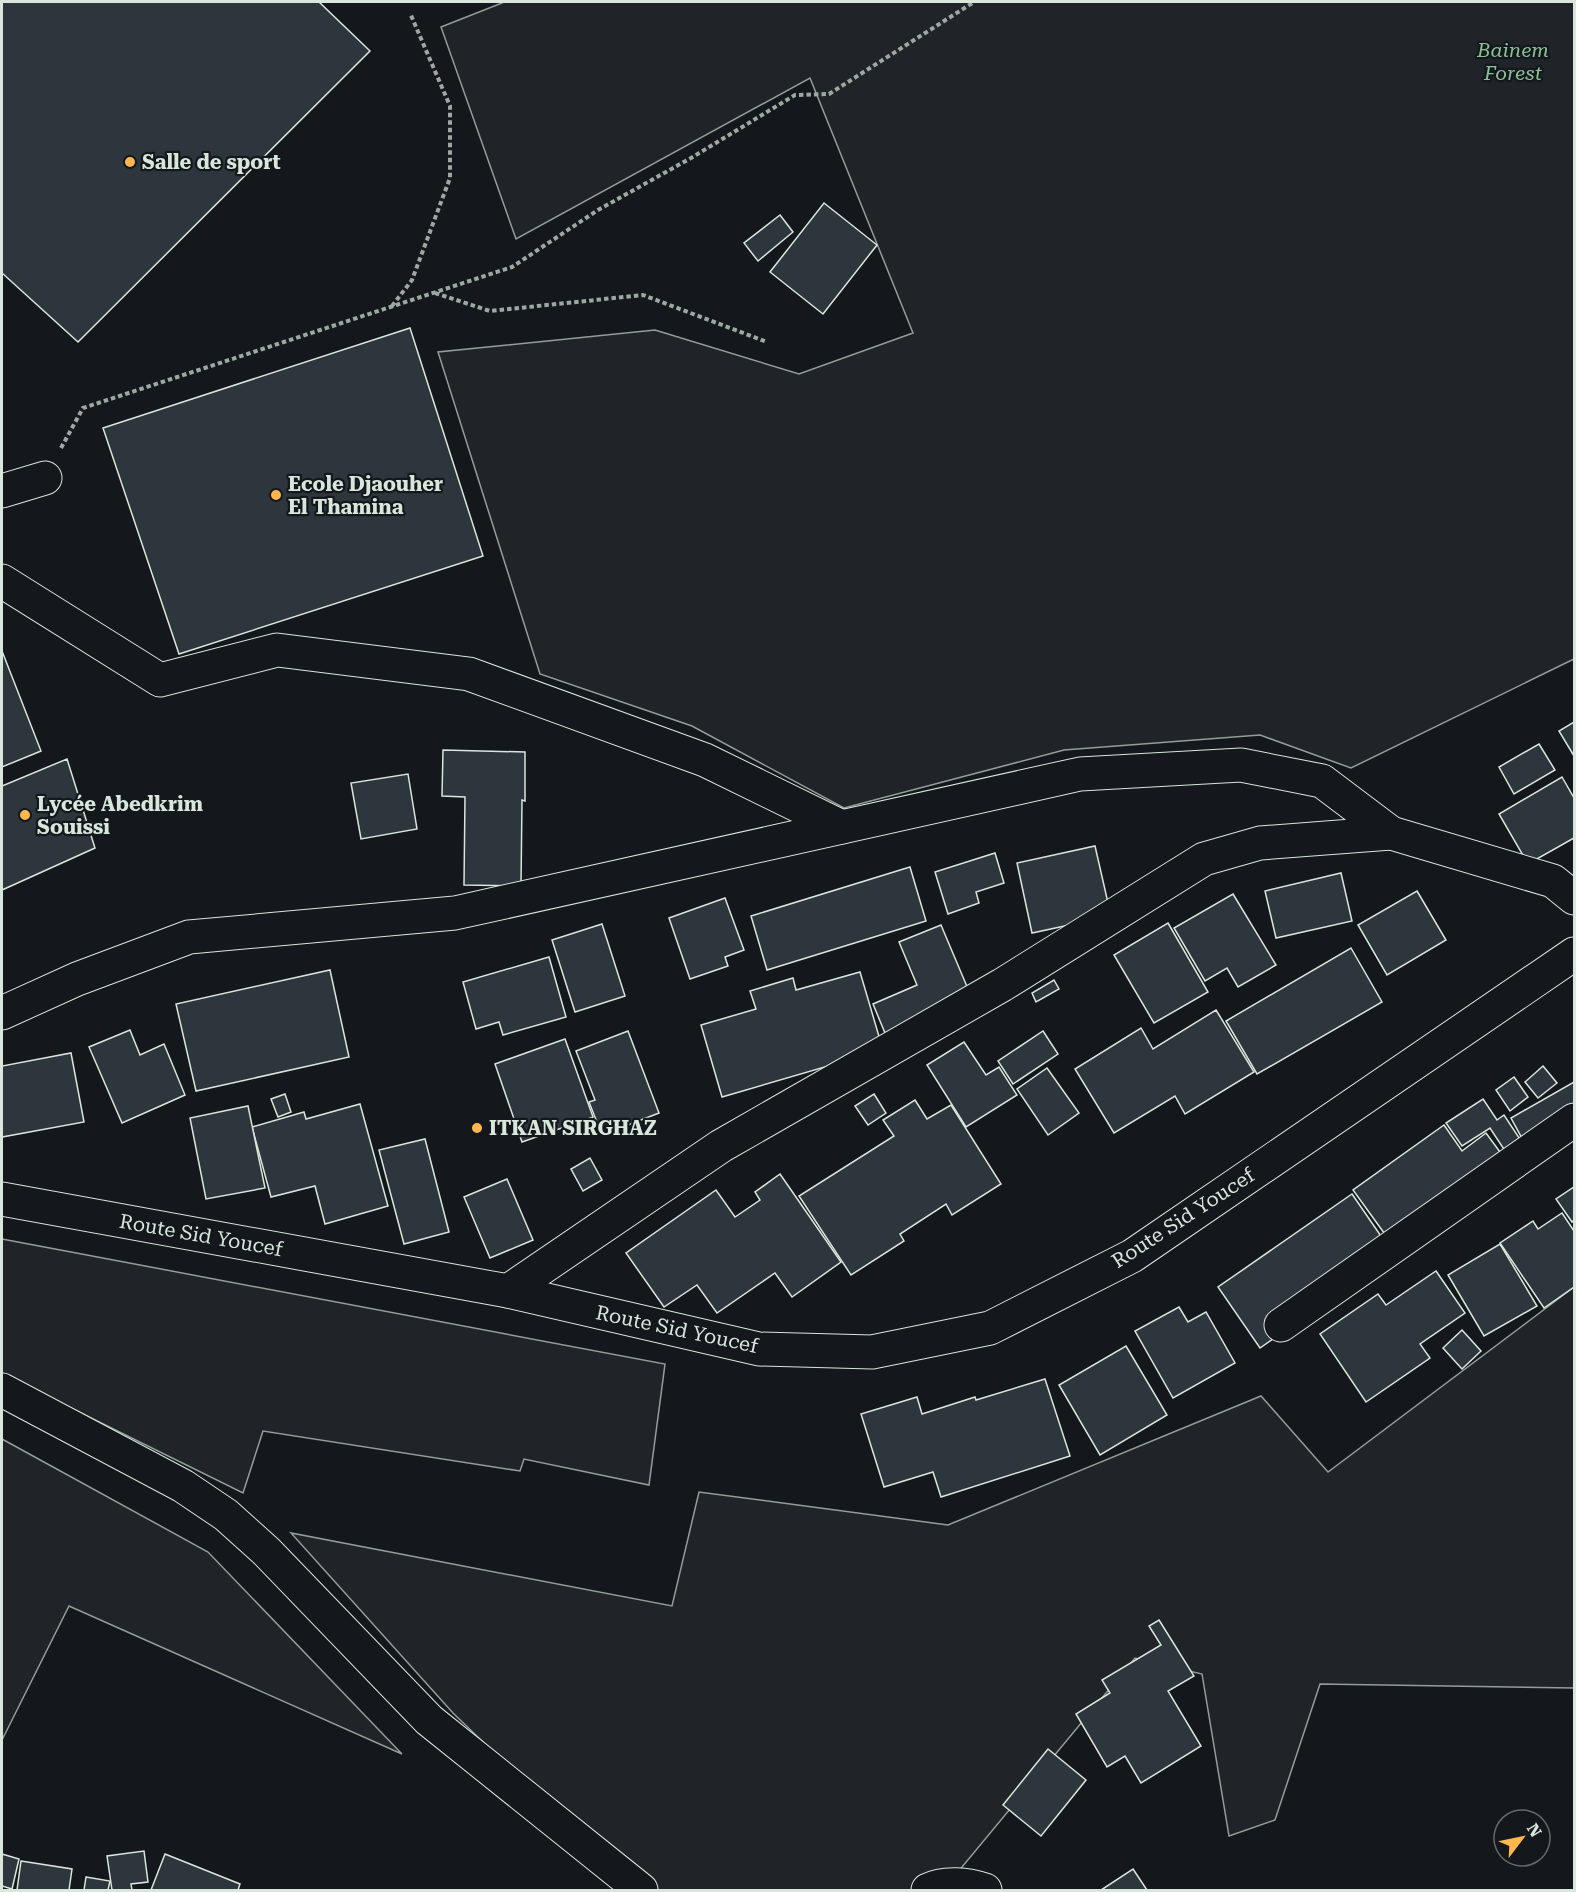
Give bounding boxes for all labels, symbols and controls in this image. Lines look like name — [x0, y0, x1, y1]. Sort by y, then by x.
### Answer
park label: Bainem Forest — [1476, 38, 1549, 85]
place label: Salle de sport — [142, 150, 281, 174]
marker: Salle de sport — [123, 155, 137, 169]
place label: Ecole Djaouher El Thamina — [288, 472, 443, 519]
marker: Ecole Djaouher El Thamina — [269, 488, 283, 502]
place label: Lycée Abedkrim Souissi — [37, 792, 203, 839]
marker: Lycée Abedkrim Souissi — [18, 808, 32, 822]
place label: ITKAN SIRGHAZ — [489, 1116, 657, 1140]
marker: ITKAN SIRGHAZ — [470, 1121, 484, 1135]
street label: Route Sid Youcef — [1107, 1162, 1260, 1273]
street label: Route Sid Youcef — [118, 1209, 286, 1261]
street label: Route Sid Youcef — [594, 1300, 761, 1358]
north arrow — [1492, 1808, 1552, 1868]
text: N — [1523, 1820, 1546, 1841]

